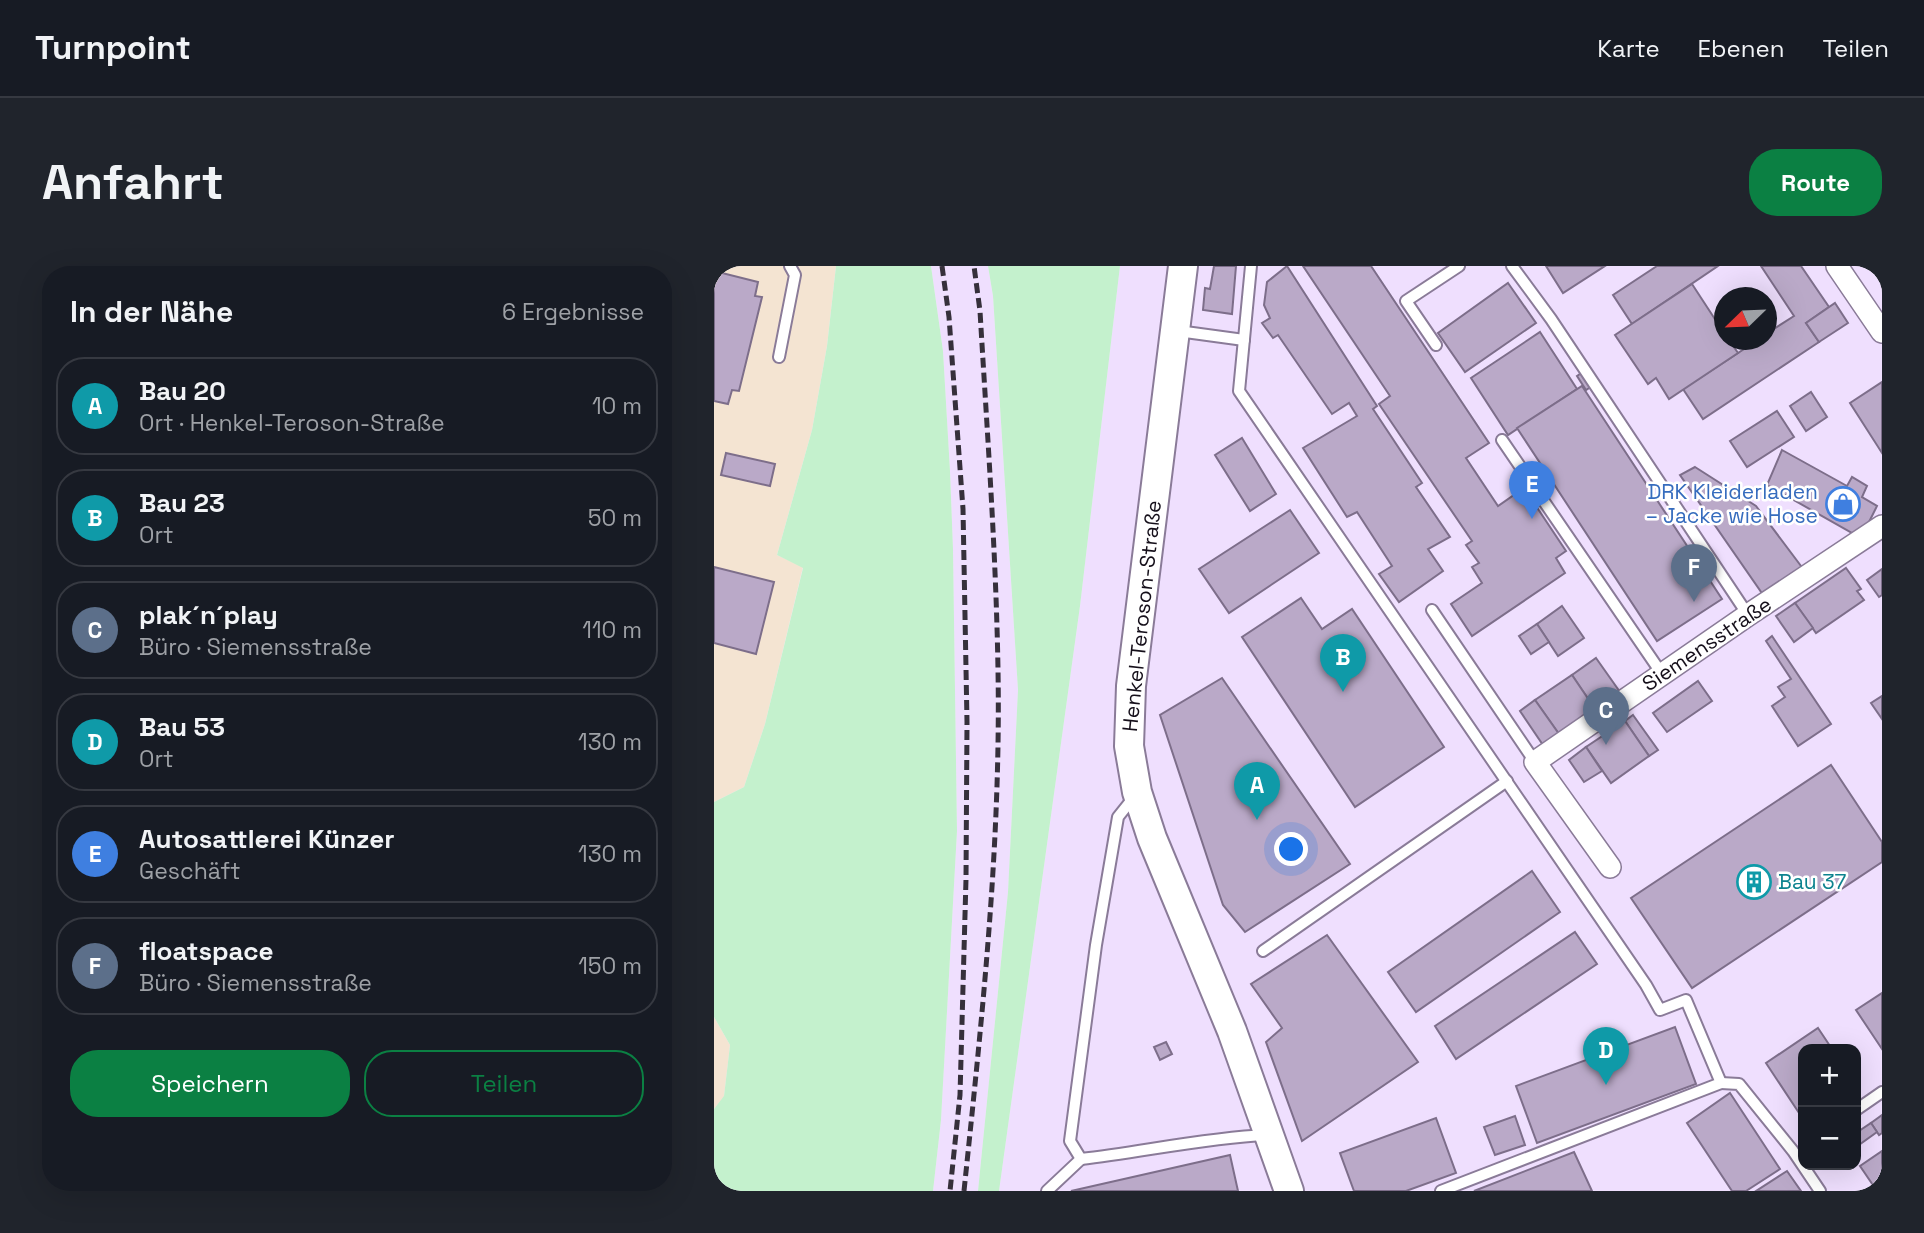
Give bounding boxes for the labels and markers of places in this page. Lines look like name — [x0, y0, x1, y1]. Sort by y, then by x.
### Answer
pin: E — [1509, 461, 1555, 519]
place label: DRK Kleiderladen – Jacke wie Hose — [1646, 478, 1818, 529]
shop icon: DRK Kleiderladen – Jacke wie Hose — [1824, 485, 1862, 523]
pin: F — [1671, 544, 1717, 602]
pin: B — [1320, 634, 1366, 692]
pin: C — [1583, 687, 1629, 745]
pin: A — [1234, 762, 1280, 820]
building icon: Bau 37 — [1735, 863, 1773, 901]
place label: Bau 37 — [1778, 868, 1847, 895]
pin: D — [1583, 1027, 1629, 1085]

